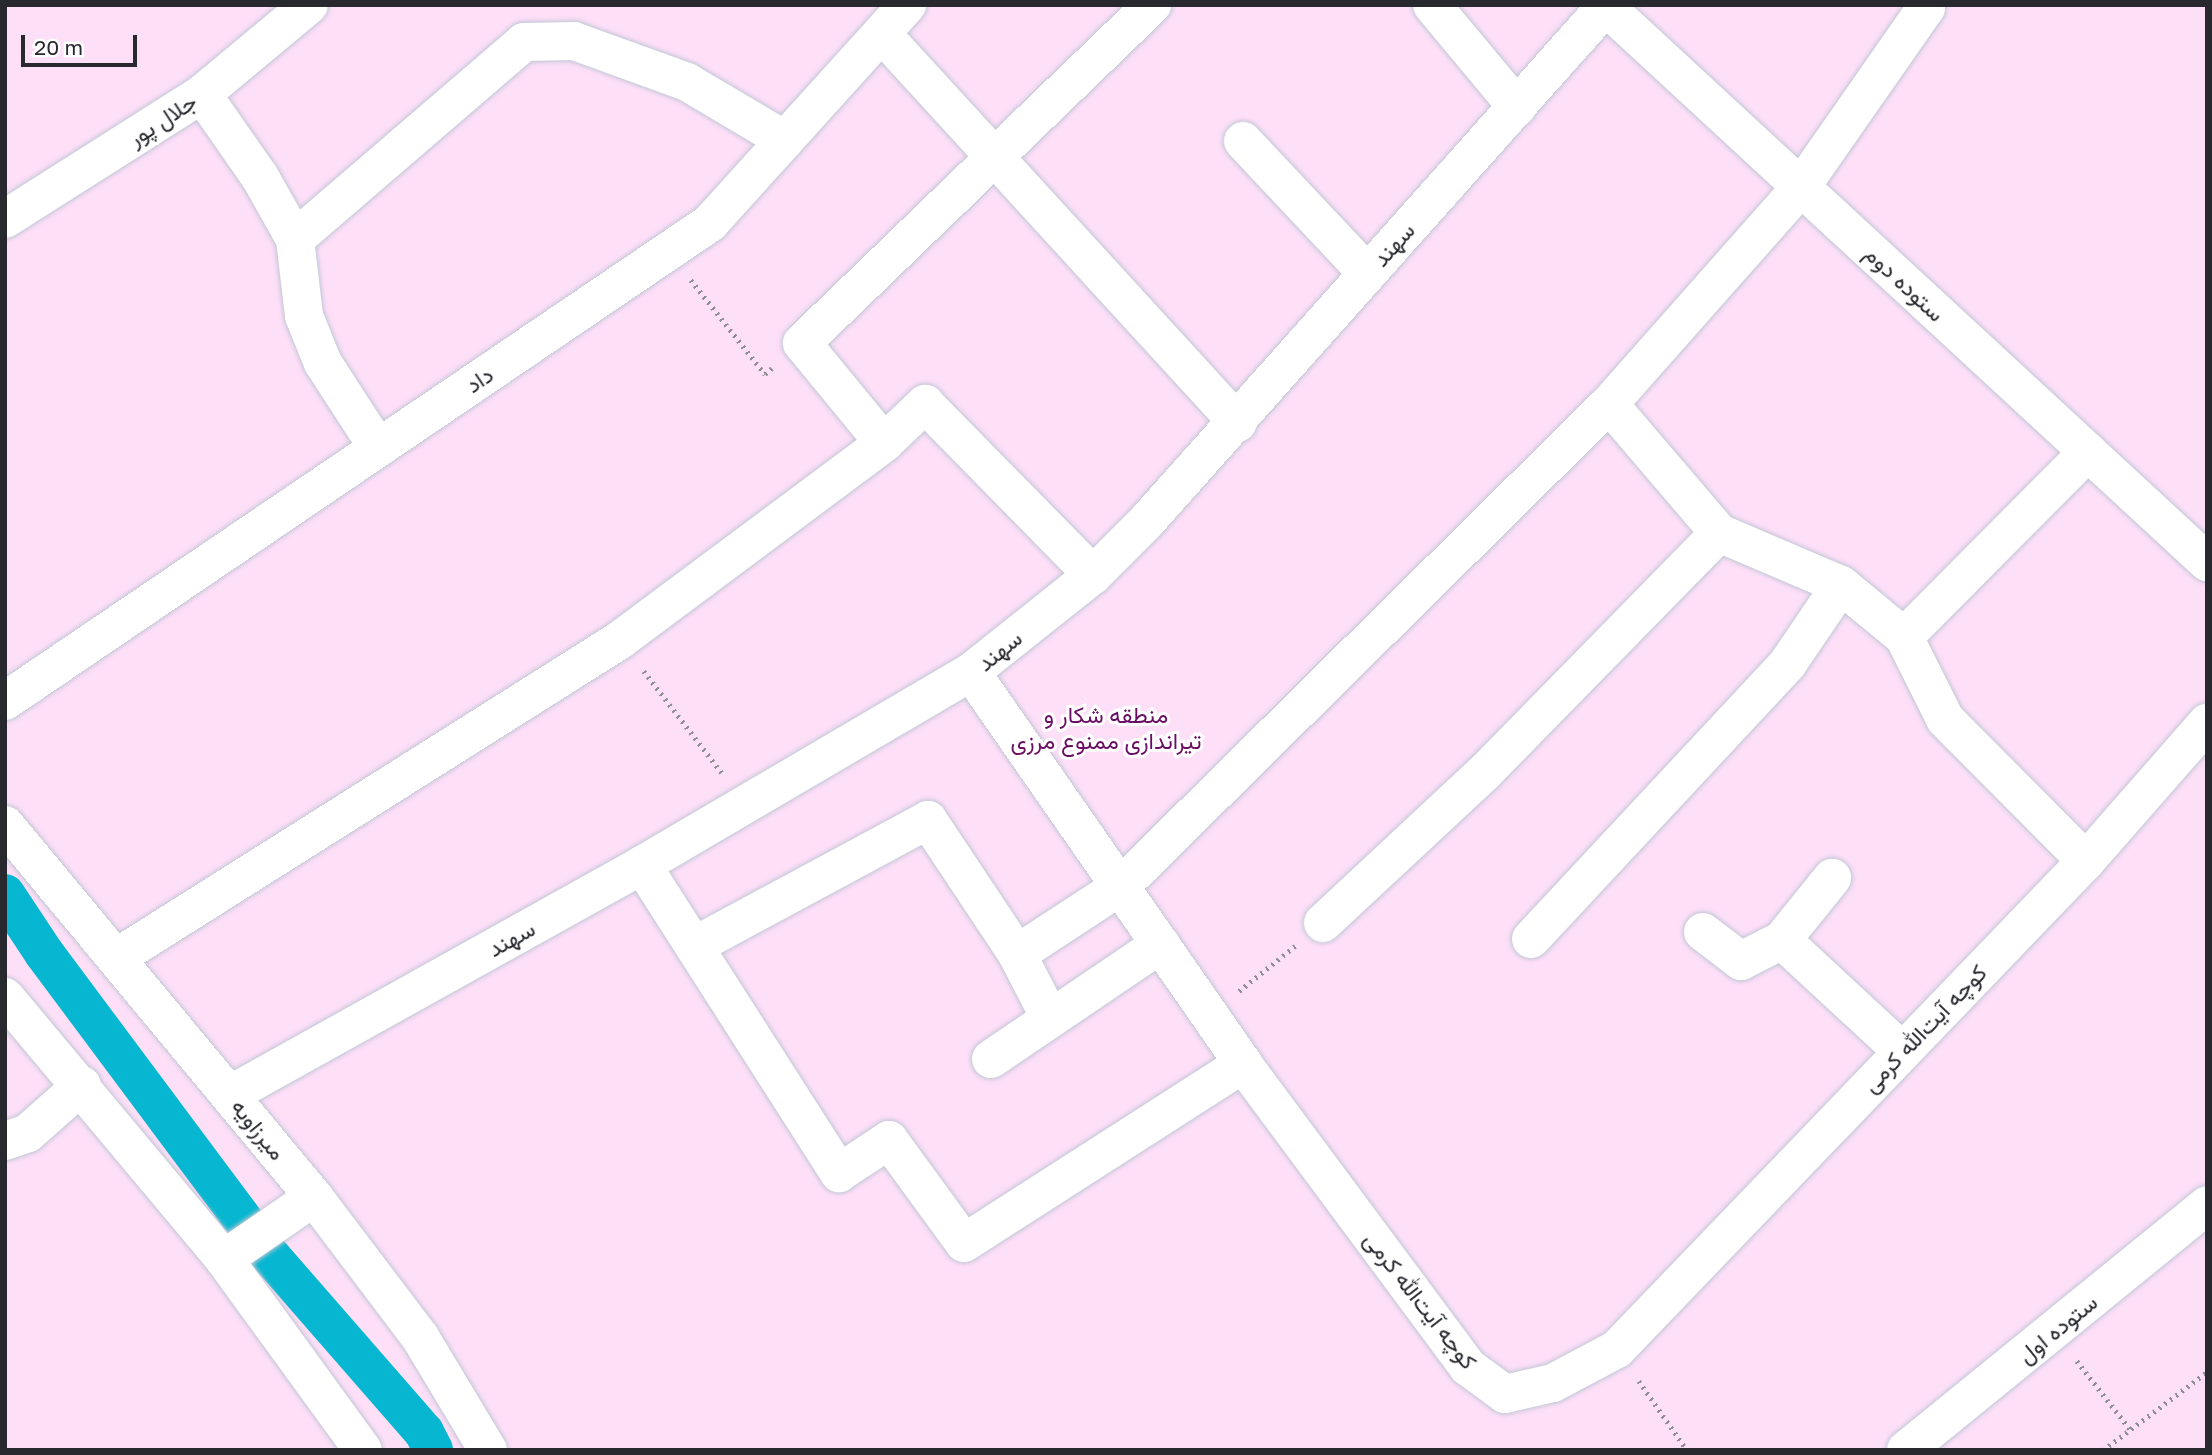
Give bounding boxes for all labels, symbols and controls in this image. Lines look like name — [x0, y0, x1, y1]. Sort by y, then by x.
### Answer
scale bar — [24, 21, 140, 65]
text: 20 m — [34, 34, 83, 60]
street label: جلال پور — [123, 87, 201, 151]
street label: سهند — [1366, 216, 1420, 272]
street label: ستوده دوم — [1859, 239, 1951, 327]
street label: داد — [460, 360, 498, 398]
street label: سهند — [971, 624, 1027, 676]
park label: منطقه شکار و تیراندازی ممنوع مرزی — [1010, 700, 1202, 754]
street label: سهند — [483, 914, 539, 962]
street label: کوچه آیت‌الله کرمی — [1856, 958, 1992, 1098]
street label: میرزاویه — [226, 1093, 292, 1165]
street label: کوچه آیت‌الله کرمی — [1359, 1226, 1483, 1374]
street label: ستوده اول — [2012, 1288, 2102, 1368]

